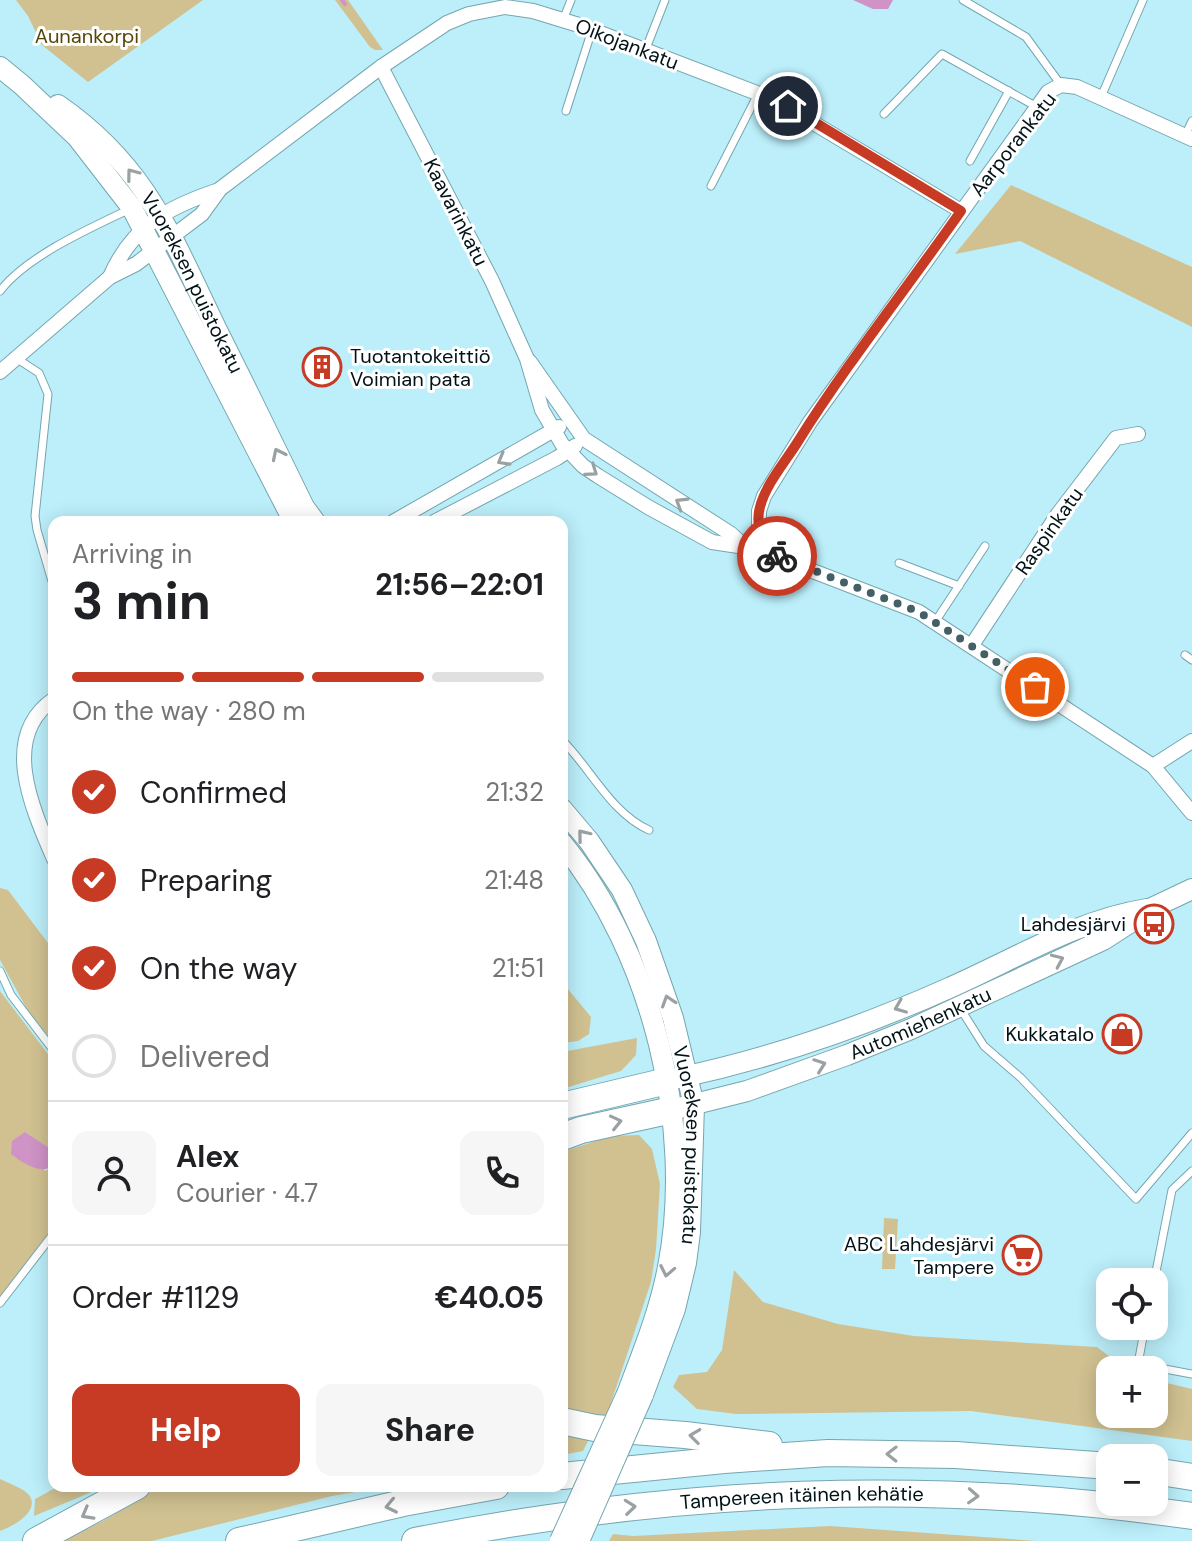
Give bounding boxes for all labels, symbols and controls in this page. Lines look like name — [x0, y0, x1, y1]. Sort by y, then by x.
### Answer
street label: Oikojankatu — [572, 12, 682, 76]
park label: Aunankorpi — [35, 23, 139, 49]
pin — [754, 72, 822, 140]
icon: home — [766, 84, 810, 128]
street label: Aarporankatu — [964, 87, 1062, 201]
street label: Kaavarinkatu — [418, 154, 494, 270]
one-way arrow — [128, 168, 142, 183]
street label: Vuoreksen puistokatu — [135, 187, 249, 378]
place label: Tuotantokeittiö Voimian pata — [350, 343, 491, 392]
building icon: Tuotantokeittiö Voimian pata — [301, 346, 343, 388]
one-way arrow — [272, 447, 288, 462]
one-way arrow — [497, 450, 511, 466]
one-way arrow — [584, 461, 598, 476]
street label: Raspinkatu — [1009, 482, 1089, 580]
one-way arrow — [675, 497, 690, 513]
courier — [737, 516, 817, 596]
icon: bike — [755, 534, 799, 578]
text: Arriving in — [72, 537, 192, 571]
text: 21:56–22:01 — [375, 565, 544, 604]
text: 3 min — [72, 567, 211, 635]
pin — [1001, 653, 1069, 721]
icon: bag — [1013, 665, 1057, 709]
text: On the way · 280 m — [72, 694, 306, 728]
icon: check — [72, 770, 116, 814]
text: Confirmed — [140, 773, 287, 812]
text: 21:32 — [485, 775, 544, 809]
one-way arrow — [578, 830, 593, 844]
icon: check — [72, 858, 116, 902]
text: Preparing — [140, 861, 272, 900]
text: 21:48 — [484, 863, 544, 897]
bus stop icon: Lahdesjärvi — [1133, 903, 1175, 945]
place label: Lahdesjärvi — [1021, 911, 1126, 937]
icon: check — [72, 946, 116, 990]
text: On the way — [140, 949, 297, 988]
text: 21:51 — [492, 951, 544, 985]
one-way arrow — [1050, 954, 1064, 970]
street label: Automiehenkatu — [845, 981, 995, 1066]
one-way arrow — [661, 994, 677, 1008]
one-way arrow — [894, 997, 908, 1014]
shop icon: Kukkatalo — [1101, 1013, 1143, 1055]
place label: Kukkatalo — [1005, 1021, 1094, 1047]
text: Delivered — [140, 1037, 270, 1076]
street label: Vuoreksen puistokatu — [667, 1043, 708, 1246]
one-way arrow — [812, 1058, 826, 1075]
one-way arrow — [609, 1114, 623, 1131]
button: person — [72, 1131, 156, 1215]
button: phone — [460, 1131, 544, 1215]
text: Alex — [176, 1137, 239, 1176]
text: Courier · 4.7 — [176, 1176, 318, 1210]
place label: ABC Lahdesjärvi Tampere — [844, 1231, 994, 1280]
supermarket icon: ABC Lahdesjärvi Tampere — [1001, 1234, 1043, 1276]
one-way arrow — [659, 1265, 676, 1278]
map controls — [1096, 1268, 1168, 1516]
button: locate — [1096, 1268, 1168, 1340]
text: Order #1129 — [72, 1278, 239, 1317]
text: €40.05 — [435, 1278, 544, 1317]
button: + — [1096, 1356, 1168, 1428]
button: Help — [72, 1384, 300, 1476]
button: Share — [316, 1384, 544, 1476]
one-way arrow — [688, 1428, 702, 1445]
button: − — [1096, 1444, 1168, 1516]
one-way arrow — [885, 1445, 898, 1462]
street label: Tampereen itäinen kehätie — [679, 1480, 924, 1515]
one-way arrow — [967, 1487, 980, 1504]
one-way arrow — [385, 1497, 399, 1514]
one-way arrow — [624, 1499, 637, 1516]
one-way arrow — [81, 1505, 96, 1520]

